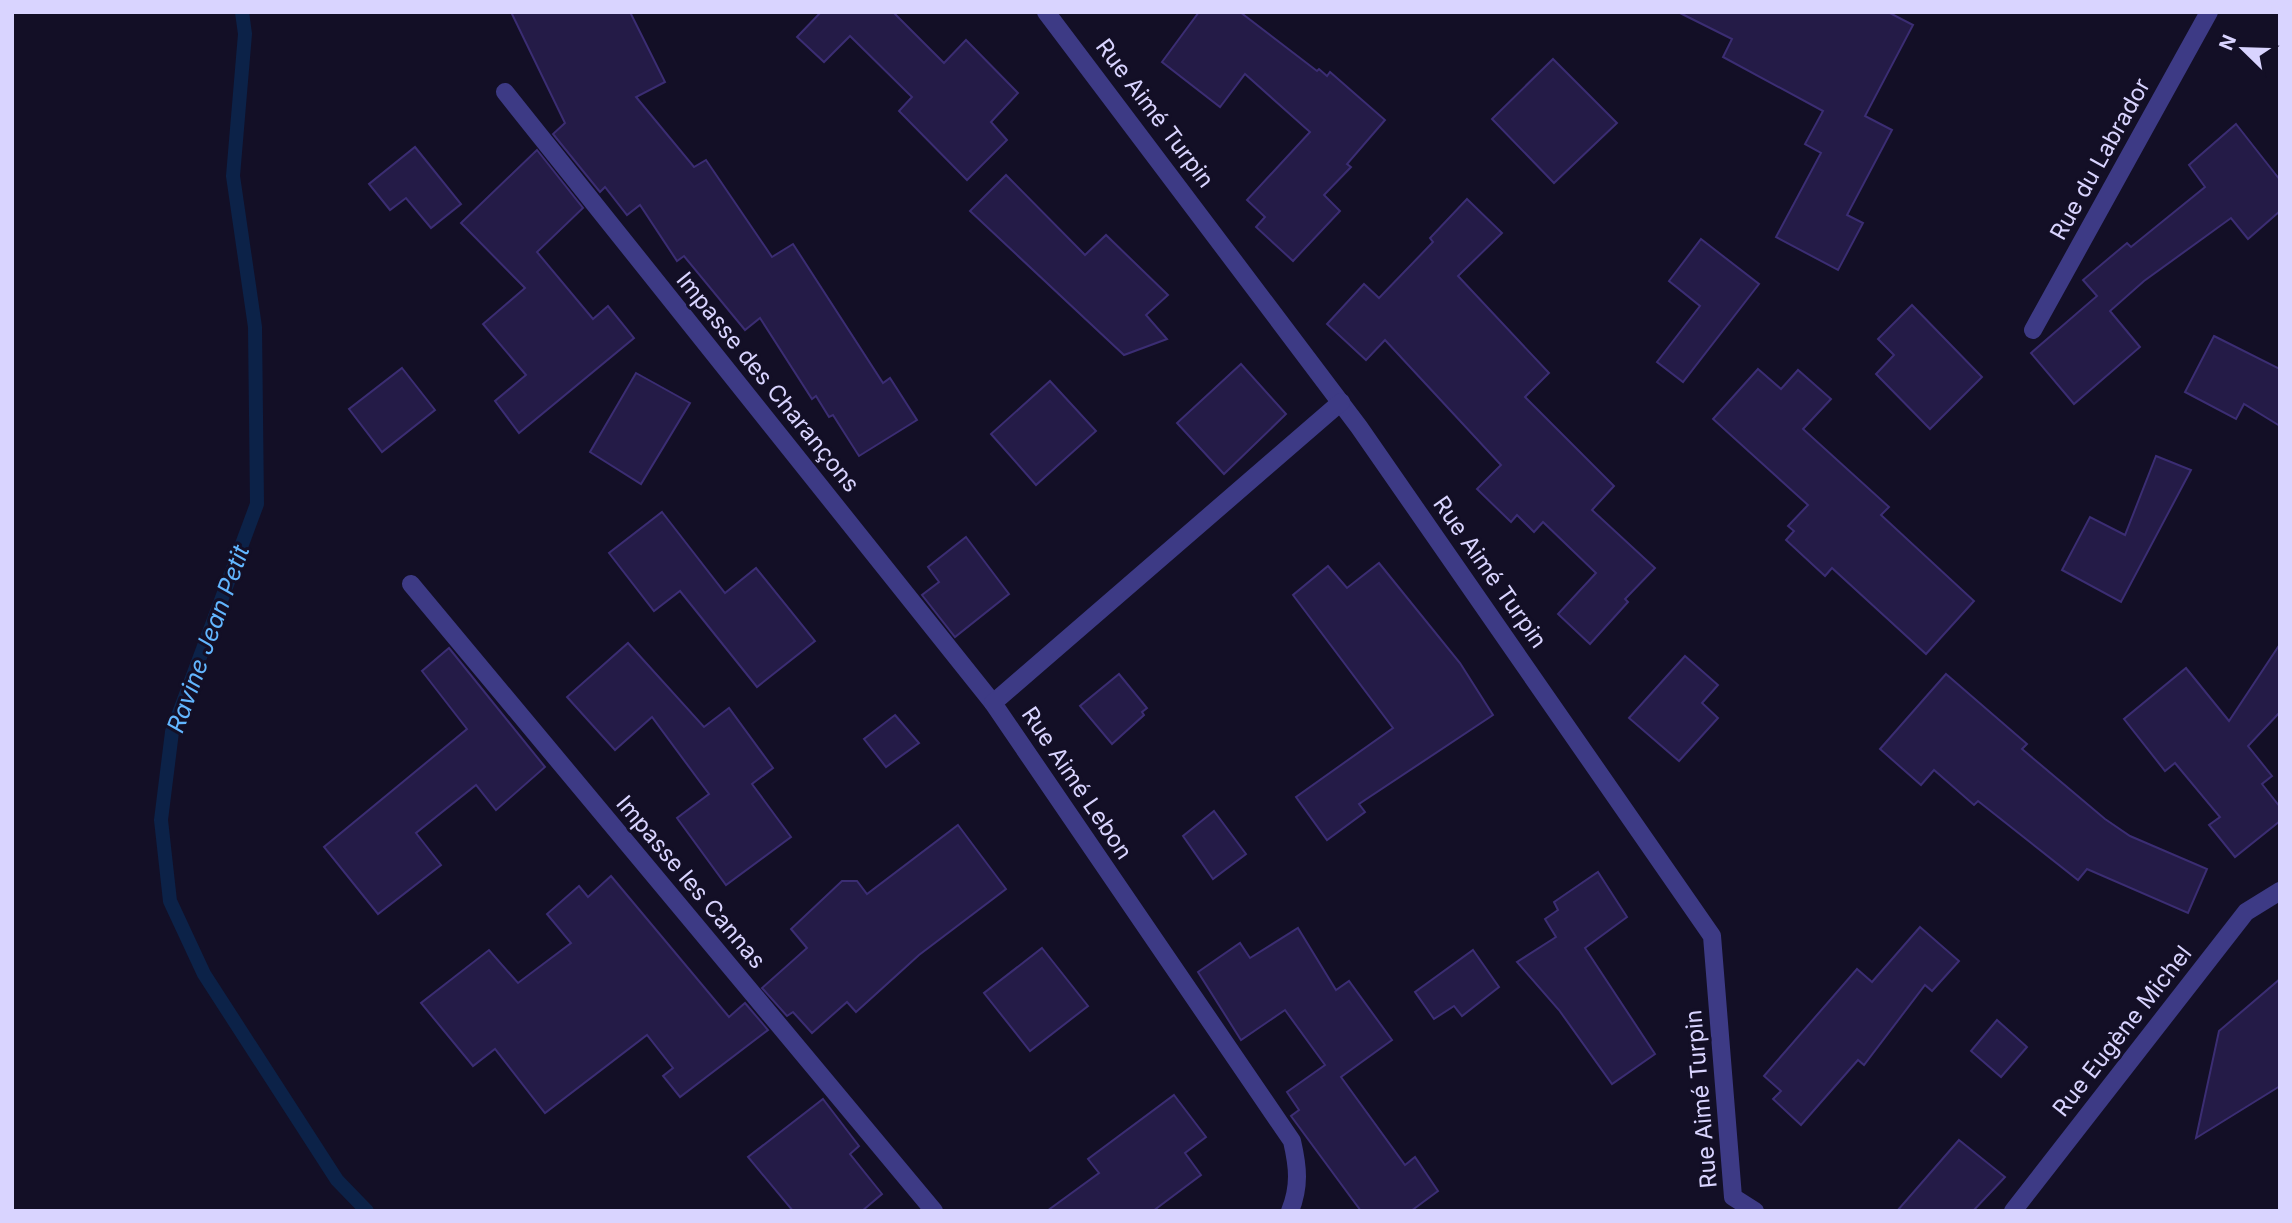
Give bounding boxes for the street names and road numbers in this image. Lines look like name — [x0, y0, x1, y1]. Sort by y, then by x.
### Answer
street label: Rue Aimé Turpin — [1090, 33, 1220, 193]
street label: Rue du Labrador — [2044, 73, 2156, 245]
street label: Impasse des Charançons — [671, 266, 865, 498]
street label: Rue Aimé Turpin — [1427, 491, 1553, 653]
street label: Rue Aimé Lebon — [1016, 701, 1138, 865]
street label: Impasse les Cannas — [610, 790, 772, 974]
street label: Rue Eugène Michel — [2047, 940, 2197, 1122]
street label: Rue Aimé Turpin — [1679, 1009, 1723, 1189]

